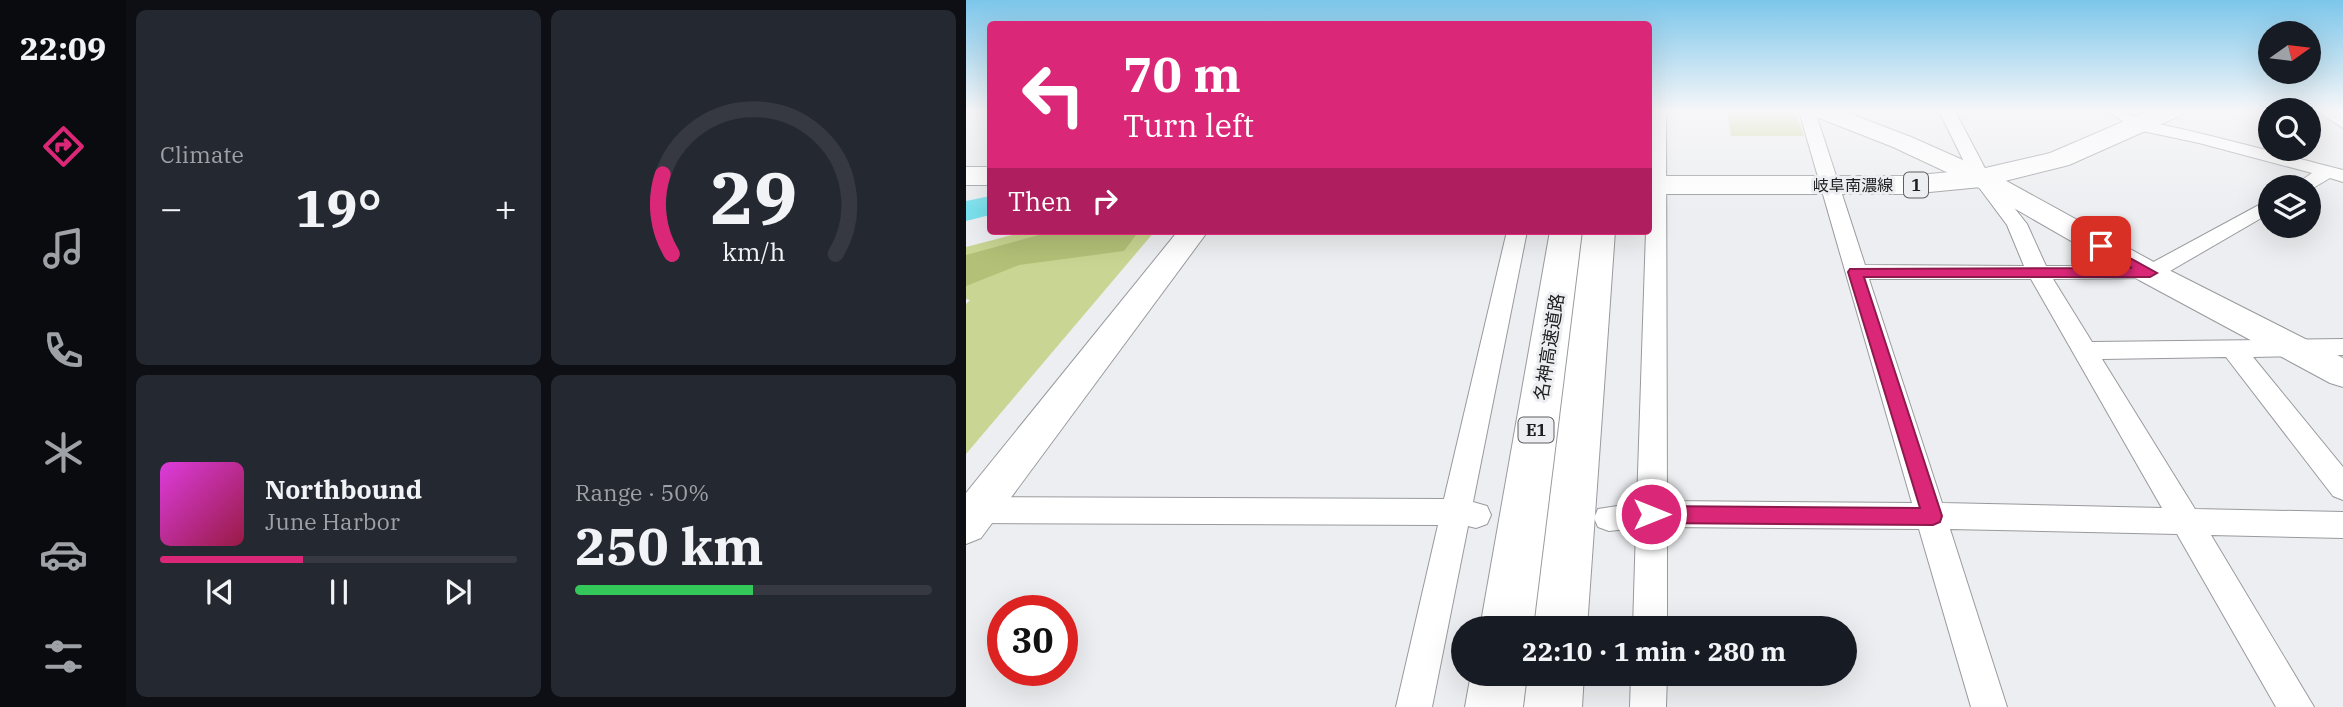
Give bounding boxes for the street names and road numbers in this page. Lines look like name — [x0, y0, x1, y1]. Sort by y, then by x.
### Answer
road number: 1 — [1904, 172, 1928, 197]
street label: 岐阜南濃線 — [1813, 175, 1893, 195]
street label: 名神高速道路 — [1529, 292, 1569, 402]
road number: E1 — [1518, 418, 1554, 442]

